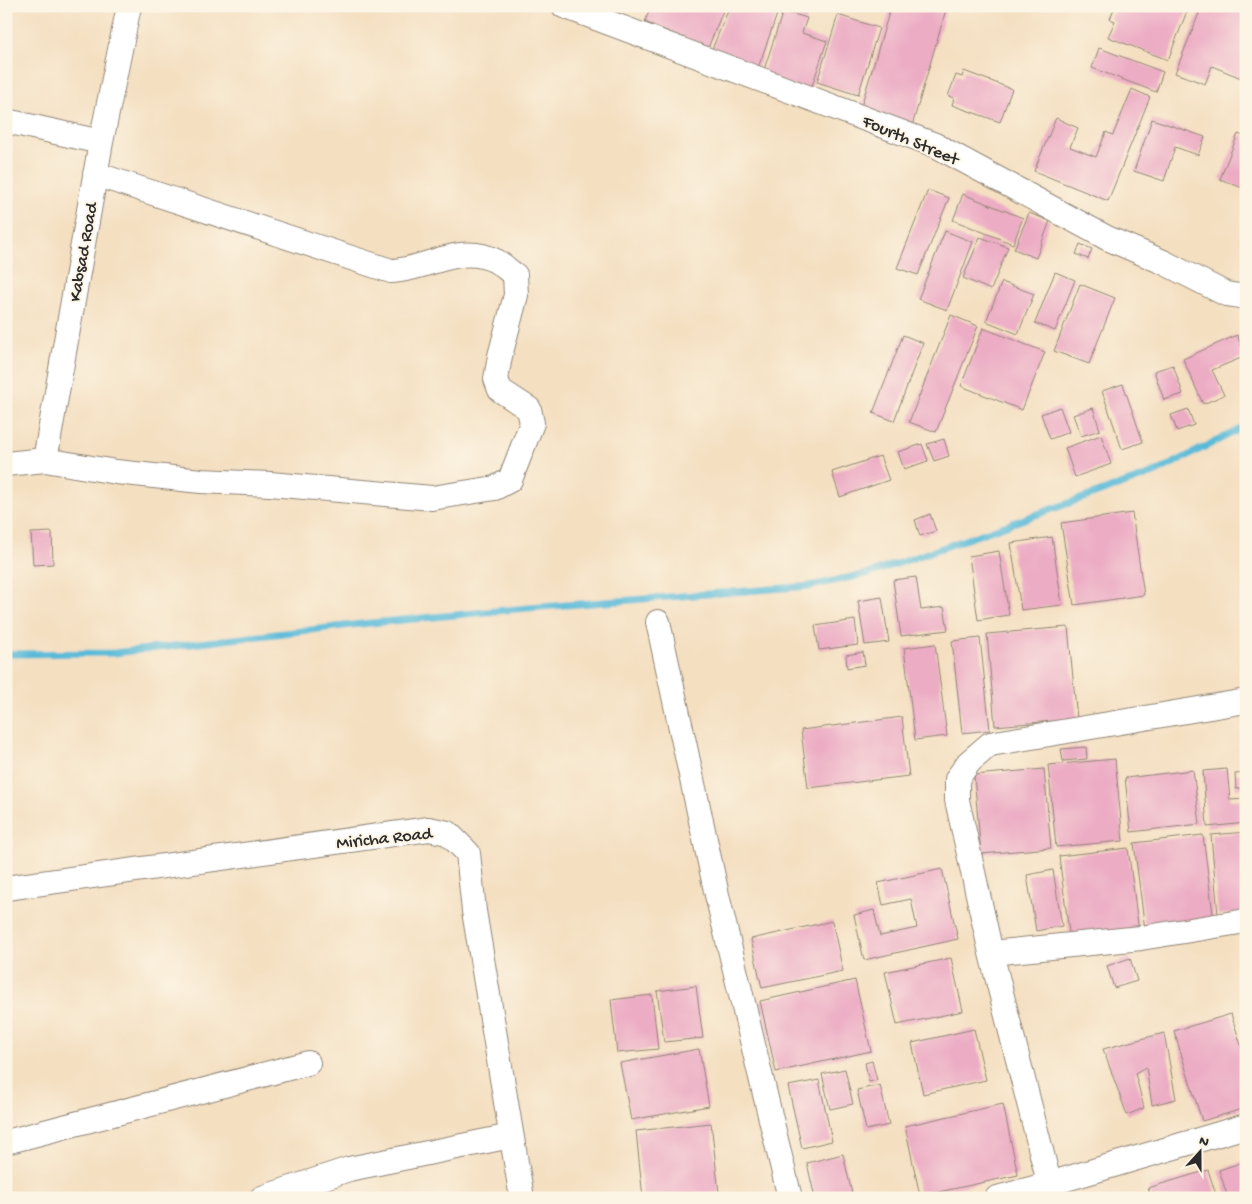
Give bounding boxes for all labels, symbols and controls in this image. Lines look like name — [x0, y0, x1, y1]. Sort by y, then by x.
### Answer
street label: Fourth Street — [858, 111, 963, 172]
street label: Kabsad Road — [65, 200, 104, 304]
street label: Miricha Road — [335, 824, 435, 855]
north arrow — [1174, 1126, 1224, 1176]
text: N — [1196, 1133, 1211, 1152]

